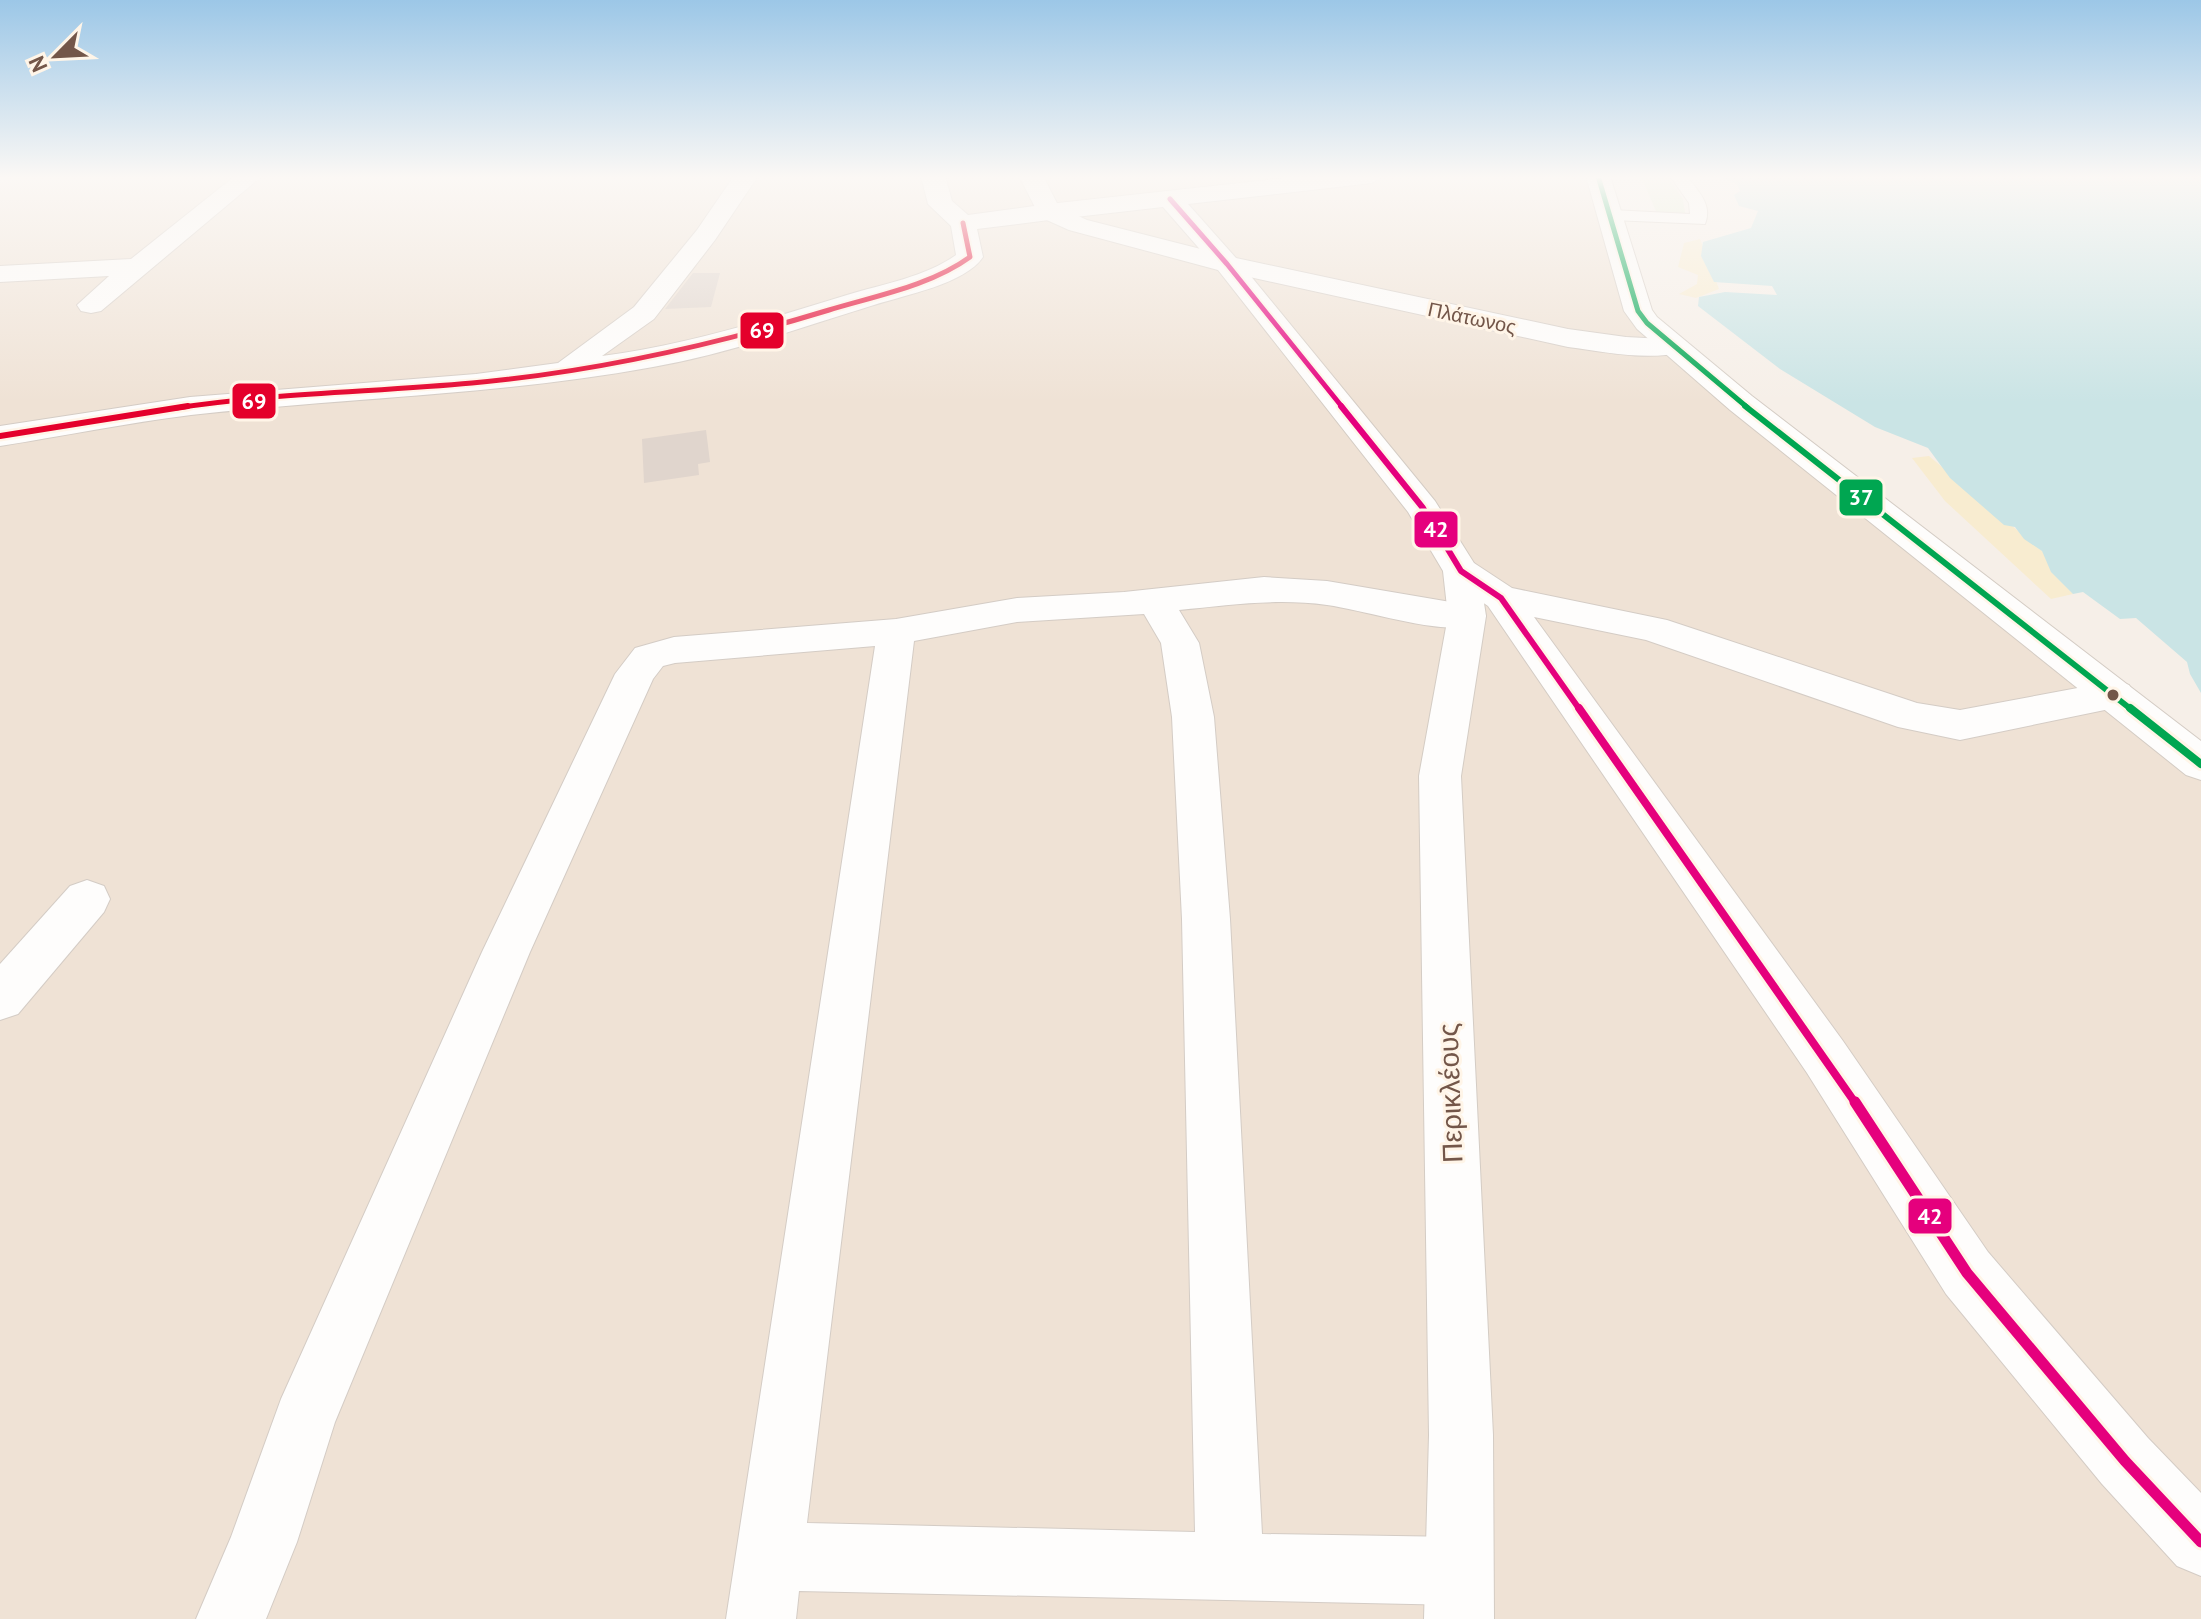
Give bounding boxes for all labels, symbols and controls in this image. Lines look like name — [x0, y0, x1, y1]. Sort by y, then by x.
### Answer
north arrow — [16, 16, 96, 96]
text: N — [22, 52, 53, 76]
street label: Πλάτωνος — [1425, 296, 1519, 340]
line badge: 69 — [739, 311, 785, 350]
text: 69 — [750, 316, 774, 344]
line badge: 69 — [231, 382, 277, 420]
text: 69 — [242, 387, 266, 415]
line badge: 37 — [1838, 478, 1884, 517]
text: 37 — [1849, 483, 1873, 511]
line badge: 42 — [1413, 510, 1459, 549]
text: 42 — [1424, 515, 1448, 543]
unlabelled marker — [2105, 687, 2121, 703]
street label: Περικλέους — [1429, 1023, 1470, 1163]
line badge: 42 — [1907, 1197, 1953, 1235]
text: 42 — [1918, 1202, 1942, 1230]

